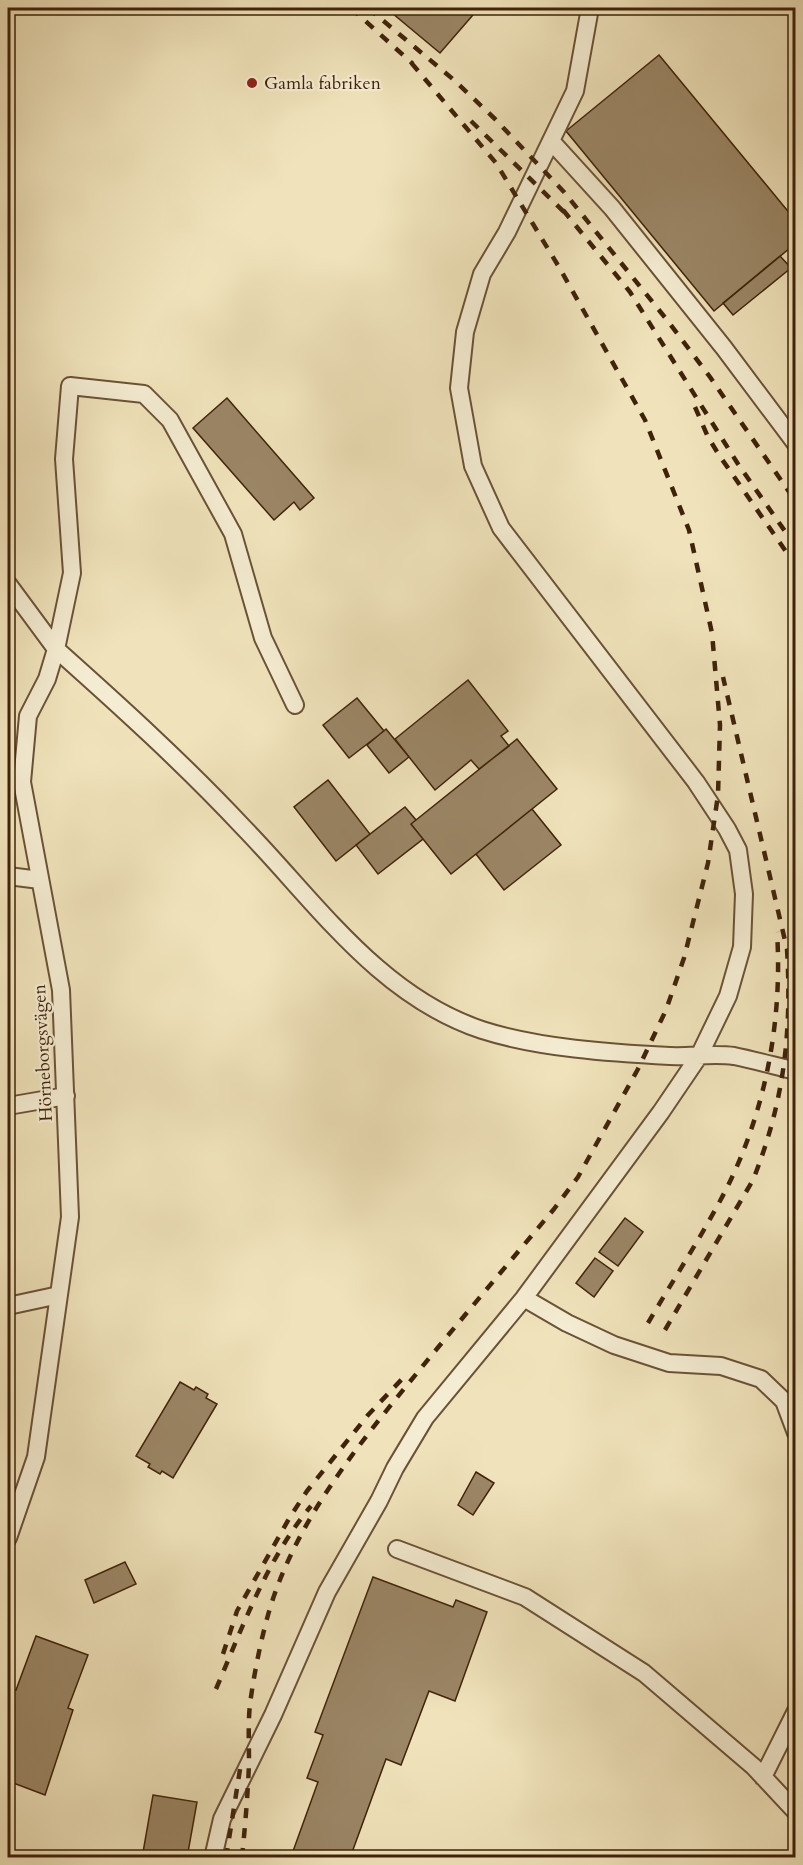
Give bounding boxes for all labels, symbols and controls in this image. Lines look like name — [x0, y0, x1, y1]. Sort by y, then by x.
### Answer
place label: Gamla fabriken — [264, 71, 382, 96]
marker: Gamla fabriken — [245, 76, 259, 90]
street label: Hörneborgsvägen — [27, 983, 59, 1122]

